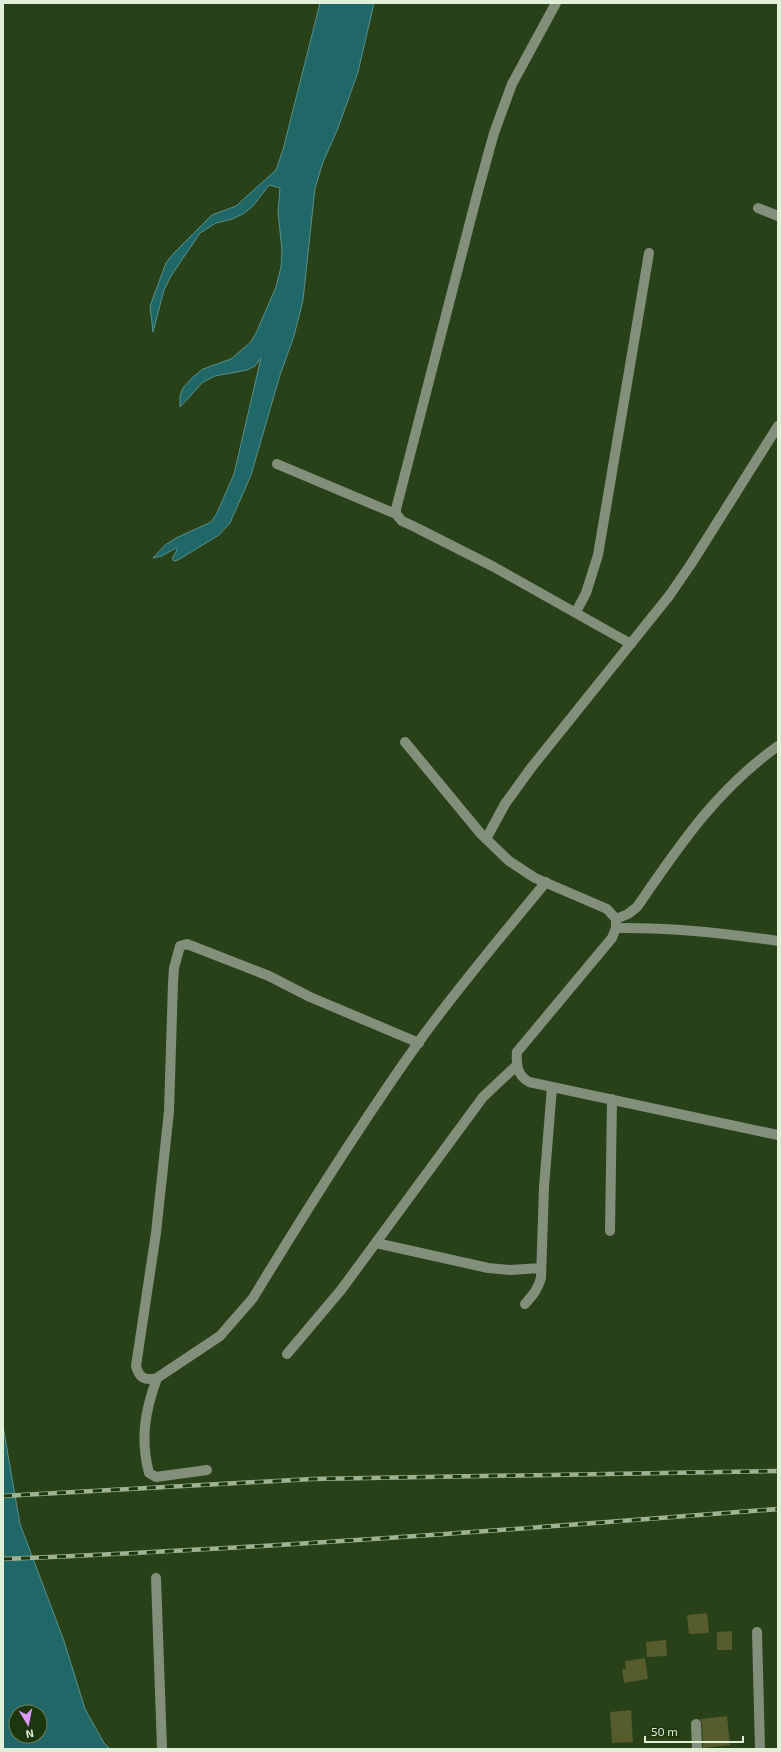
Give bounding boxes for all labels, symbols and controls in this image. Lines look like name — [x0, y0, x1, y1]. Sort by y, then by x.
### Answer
north arrow — [8, 1704, 48, 1744]
scale bar — [645, 1718, 743, 1744]
text: 50 m — [651, 1724, 678, 1738]
text: N — [25, 1727, 35, 1741]

